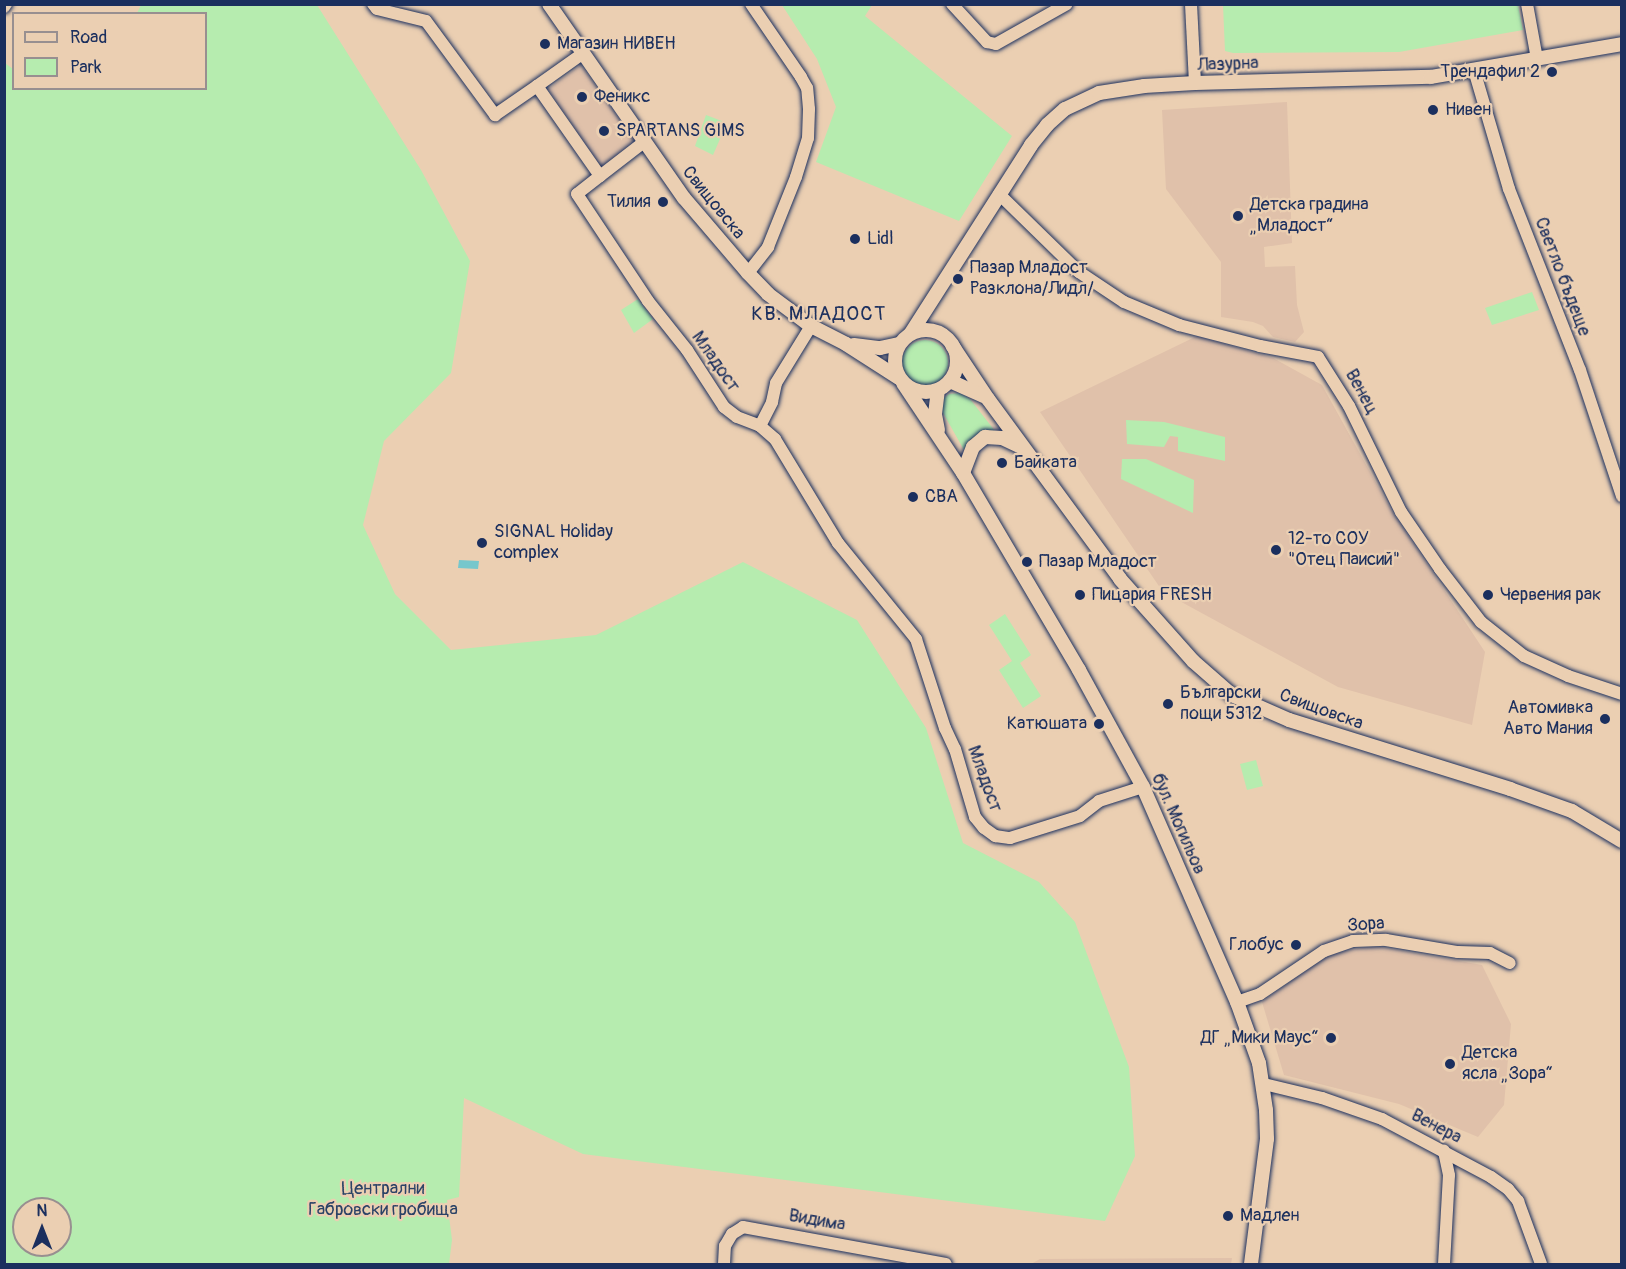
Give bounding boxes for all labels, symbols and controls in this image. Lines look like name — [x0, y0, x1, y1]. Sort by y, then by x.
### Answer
legend — [12, 12, 207, 90]
text: Road — [70, 26, 107, 49]
place label: Магазин НИВЕН — [557, 33, 676, 55]
marker: Магазин НИВЕН — [538, 37, 552, 51]
street label: Лазурна — [1197, 53, 1259, 77]
text: Park — [70, 56, 102, 79]
place label: Трендафил 2 — [1440, 61, 1540, 83]
marker: Трендафил 2 — [1545, 65, 1559, 79]
place label: Феникс — [594, 86, 650, 108]
marker: Феникс — [575, 90, 589, 104]
place label: Нивен — [1445, 99, 1491, 121]
marker: Нивен — [1426, 103, 1440, 117]
place label: SPARTANS GIMS — [616, 120, 745, 142]
marker: SPARTANS GIMS — [597, 124, 611, 138]
street label: Свищовска — [677, 162, 749, 244]
place label: Тилия — [607, 191, 651, 213]
marker: Тилия — [656, 195, 670, 209]
place label: Детска градина „Младост“ — [1250, 195, 1369, 238]
marker: Детска градина „Младост“ — [1231, 209, 1245, 223]
street label: Светло бъдеще — [1529, 215, 1595, 339]
place label: Lidl — [867, 228, 893, 250]
marker: Lidl — [848, 232, 862, 246]
place label: Пазар Младост Разклона/Лидл/ — [970, 258, 1094, 300]
marker: Пазар Младост Разклона/Лидл/ — [951, 272, 965, 286]
district label: КВ. МЛАДОСТ — [751, 301, 887, 325]
street label: Младост — [686, 328, 744, 396]
street label: Венец — [1340, 366, 1382, 418]
place label: Байката — [1014, 452, 1077, 474]
marker: Байката — [995, 456, 1009, 470]
place label: CBA — [925, 486, 958, 508]
marker: CBA — [906, 490, 920, 504]
place label: SIGNAL Holiday complex — [494, 522, 613, 564]
place label: 12-то СОУ "Отец Паисий" — [1288, 529, 1400, 572]
marker: SIGNAL Holiday complex — [475, 536, 489, 550]
marker: 12-то СОУ "Отец Паисий" — [1269, 543, 1283, 557]
place label: Пазар Младост — [1039, 551, 1157, 573]
marker: Пазар Младост — [1020, 555, 1034, 569]
place label: Пицария FRESH — [1092, 584, 1212, 606]
place label: Червения рак — [1500, 584, 1601, 606]
marker: Пицария FRESH — [1073, 588, 1087, 602]
marker: Червения рак — [1481, 588, 1495, 602]
place label: Български пощи 5312 — [1180, 683, 1262, 726]
street label: Свищовска — [1276, 685, 1366, 735]
marker: Български пощи 5312 — [1161, 697, 1175, 711]
place label: Автомивка Авто Мания — [1503, 698, 1593, 740]
marker: Автомивка Авто Мания — [1598, 712, 1612, 726]
place label: Катюшата — [1007, 713, 1087, 735]
marker: Катюшата — [1092, 717, 1106, 731]
street label: Младост — [962, 743, 1006, 815]
street label: бул. Могильов — [1146, 770, 1210, 878]
street label: Зора — [1347, 913, 1385, 937]
place label: Глобус — [1229, 934, 1284, 956]
marker: Глобус — [1289, 938, 1303, 952]
place label: ДГ „Мики Маус“ — [1201, 1027, 1319, 1049]
marker: ДГ „Мики Маус“ — [1324, 1031, 1338, 1045]
place label: Детска ясла „Зора“ — [1462, 1043, 1553, 1086]
marker: Детска ясла „Зора“ — [1443, 1057, 1457, 1071]
street label: Венера — [1407, 1105, 1465, 1149]
park label: Централни Габровски гробища — [308, 1179, 458, 1222]
north arrow — [12, 1197, 72, 1257]
text: N — [37, 1201, 47, 1221]
street label: Видима — [787, 1205, 847, 1237]
place label: Мадлен — [1240, 1205, 1299, 1227]
marker: Мадлен — [1221, 1209, 1235, 1223]

